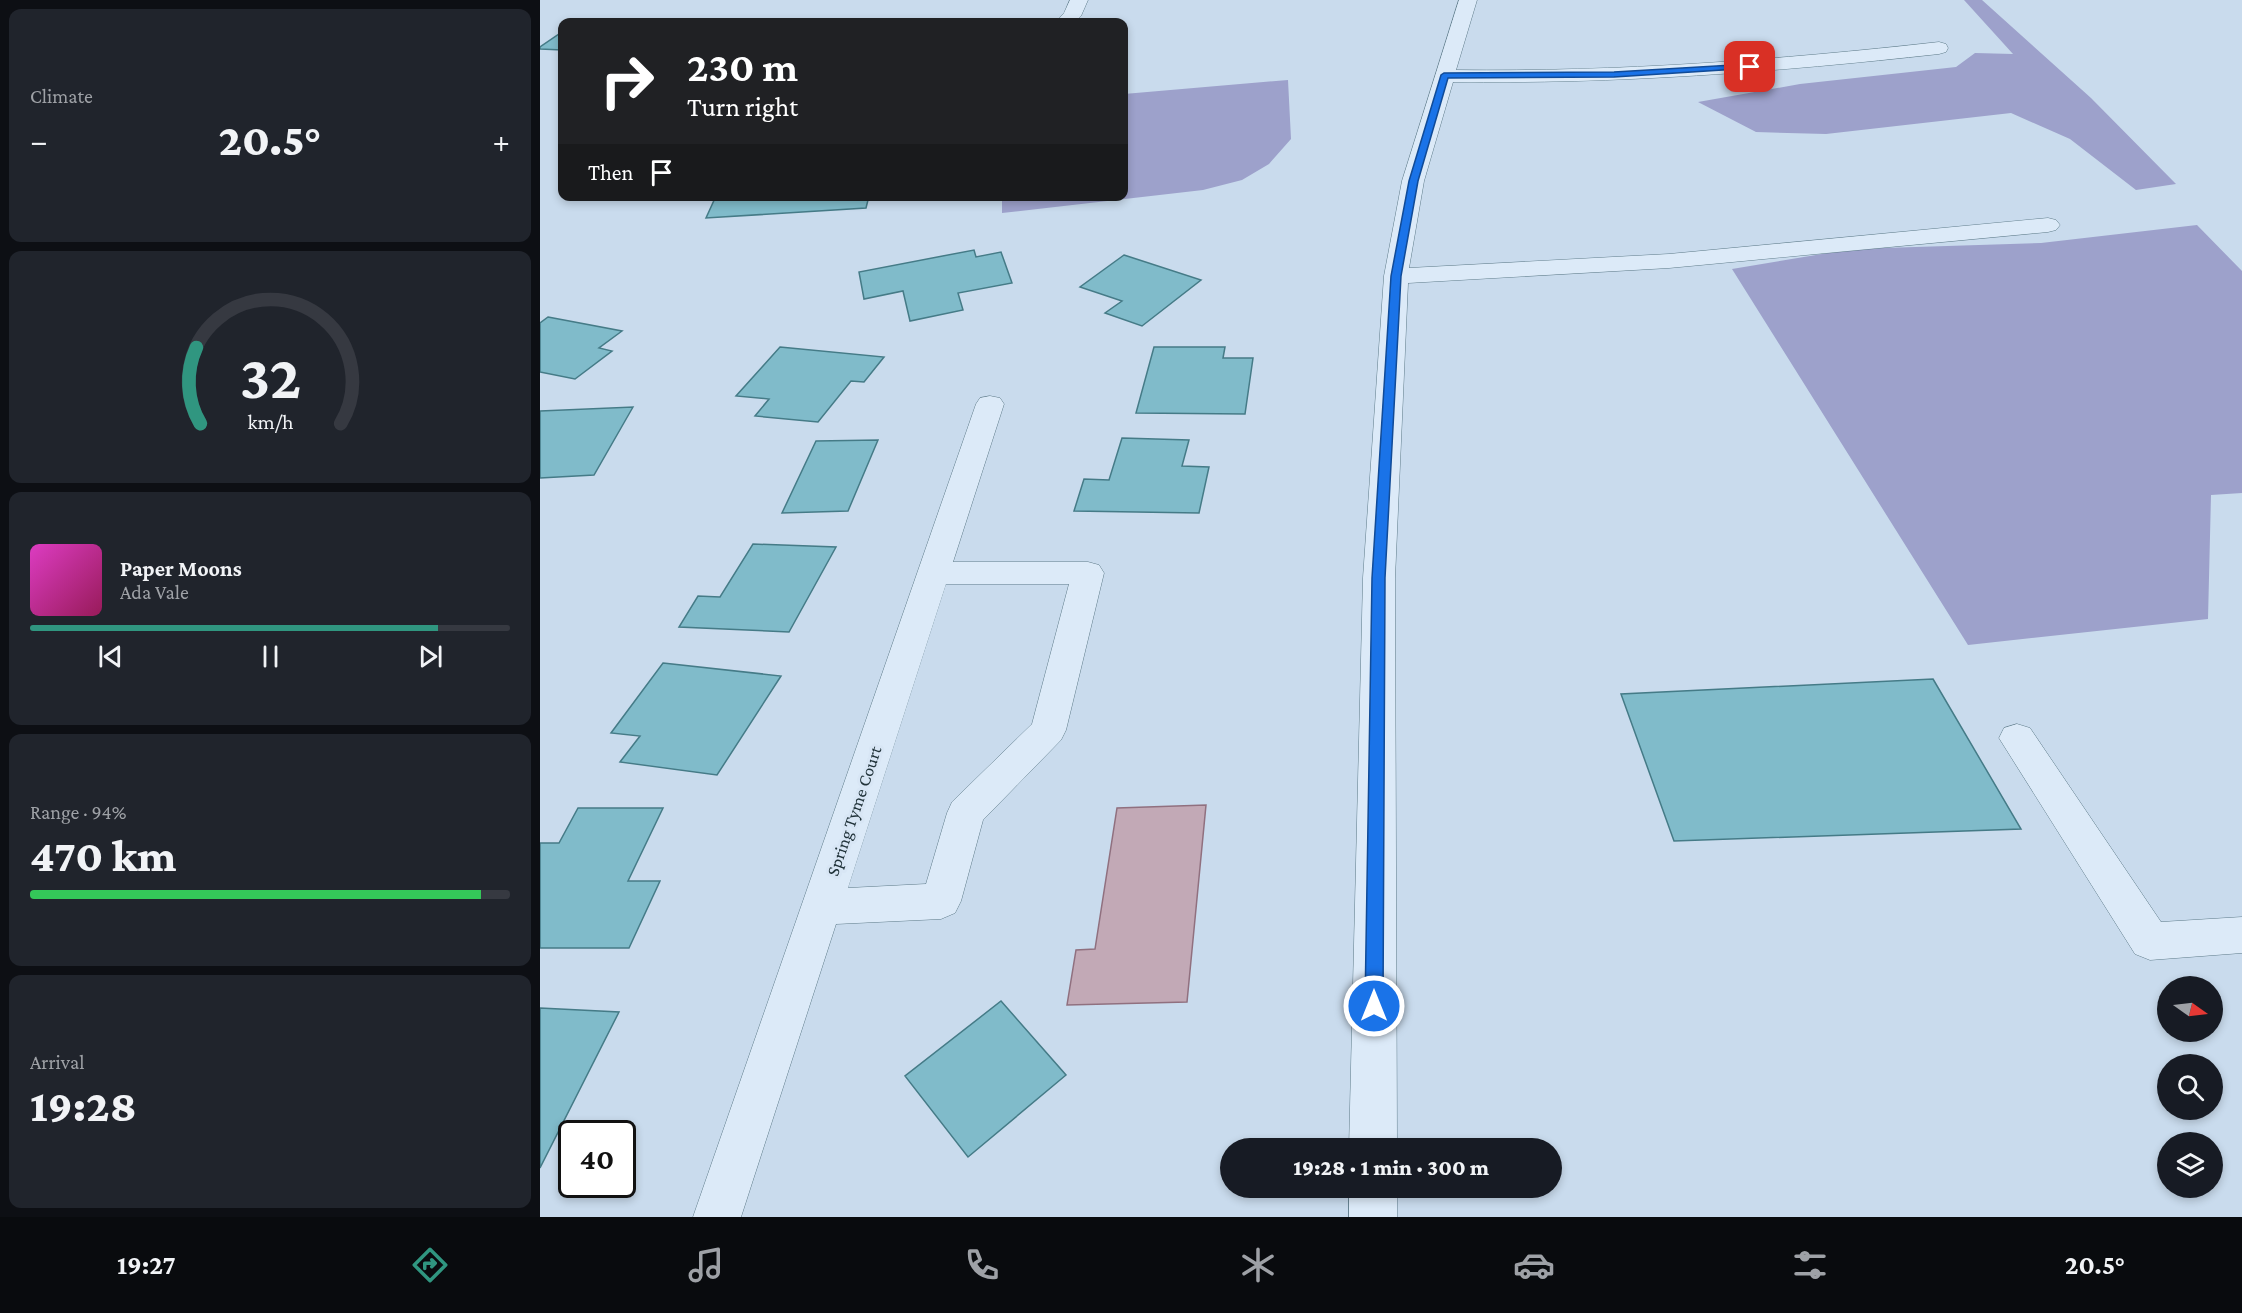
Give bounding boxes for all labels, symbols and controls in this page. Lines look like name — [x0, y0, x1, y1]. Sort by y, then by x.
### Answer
pin — [1724, 41, 1775, 92]
icon: right — [588, 42, 666, 120]
text: 230 m — [687, 43, 798, 90]
icon: arrive — [1733, 50, 1766, 83]
text: Climate — [30, 85, 93, 107]
text: Turn right — [687, 92, 798, 122]
text: 20.5° — [218, 115, 322, 165]
text: − — [30, 122, 47, 159]
text: + — [493, 122, 510, 159]
icon: arrive — [645, 156, 678, 189]
text: Then — [588, 160, 633, 185]
text: 32 — [239, 342, 301, 411]
text: km/h — [247, 410, 294, 434]
text: Paper Moons — [120, 556, 242, 581]
text: Ada Vale — [120, 581, 189, 603]
icon: previous — [94, 640, 127, 673]
icon: pause — [254, 640, 287, 673]
icon: next — [414, 640, 447, 673]
street label: Spring Tyme Court — [822, 742, 886, 879]
text: Range · 94% — [30, 801, 127, 823]
text: 470 km — [30, 831, 176, 881]
position arrow — [1342, 974, 1406, 1038]
north arrow — [2157, 976, 2223, 1042]
map controls — [2157, 976, 2223, 1198]
text: Arrival — [30, 1051, 84, 1073]
button: search — [2157, 1054, 2223, 1120]
text: 19:28 — [30, 1081, 137, 1131]
speed limit sign: 40 — [558, 1120, 636, 1198]
button: layers — [2157, 1132, 2223, 1198]
text: 19:28 · 1 min · 300 m — [1293, 1155, 1489, 1180]
icon: directions — [409, 1244, 451, 1286]
icon: music — [685, 1244, 727, 1286]
icon: phone — [961, 1244, 1003, 1286]
icon: climate — [1237, 1244, 1279, 1286]
icon: car — [1513, 1244, 1555, 1286]
icon: filters — [1789, 1244, 1831, 1286]
text: 19:27 — [117, 1250, 176, 1280]
text: 20.5° — [2065, 1250, 2125, 1280]

